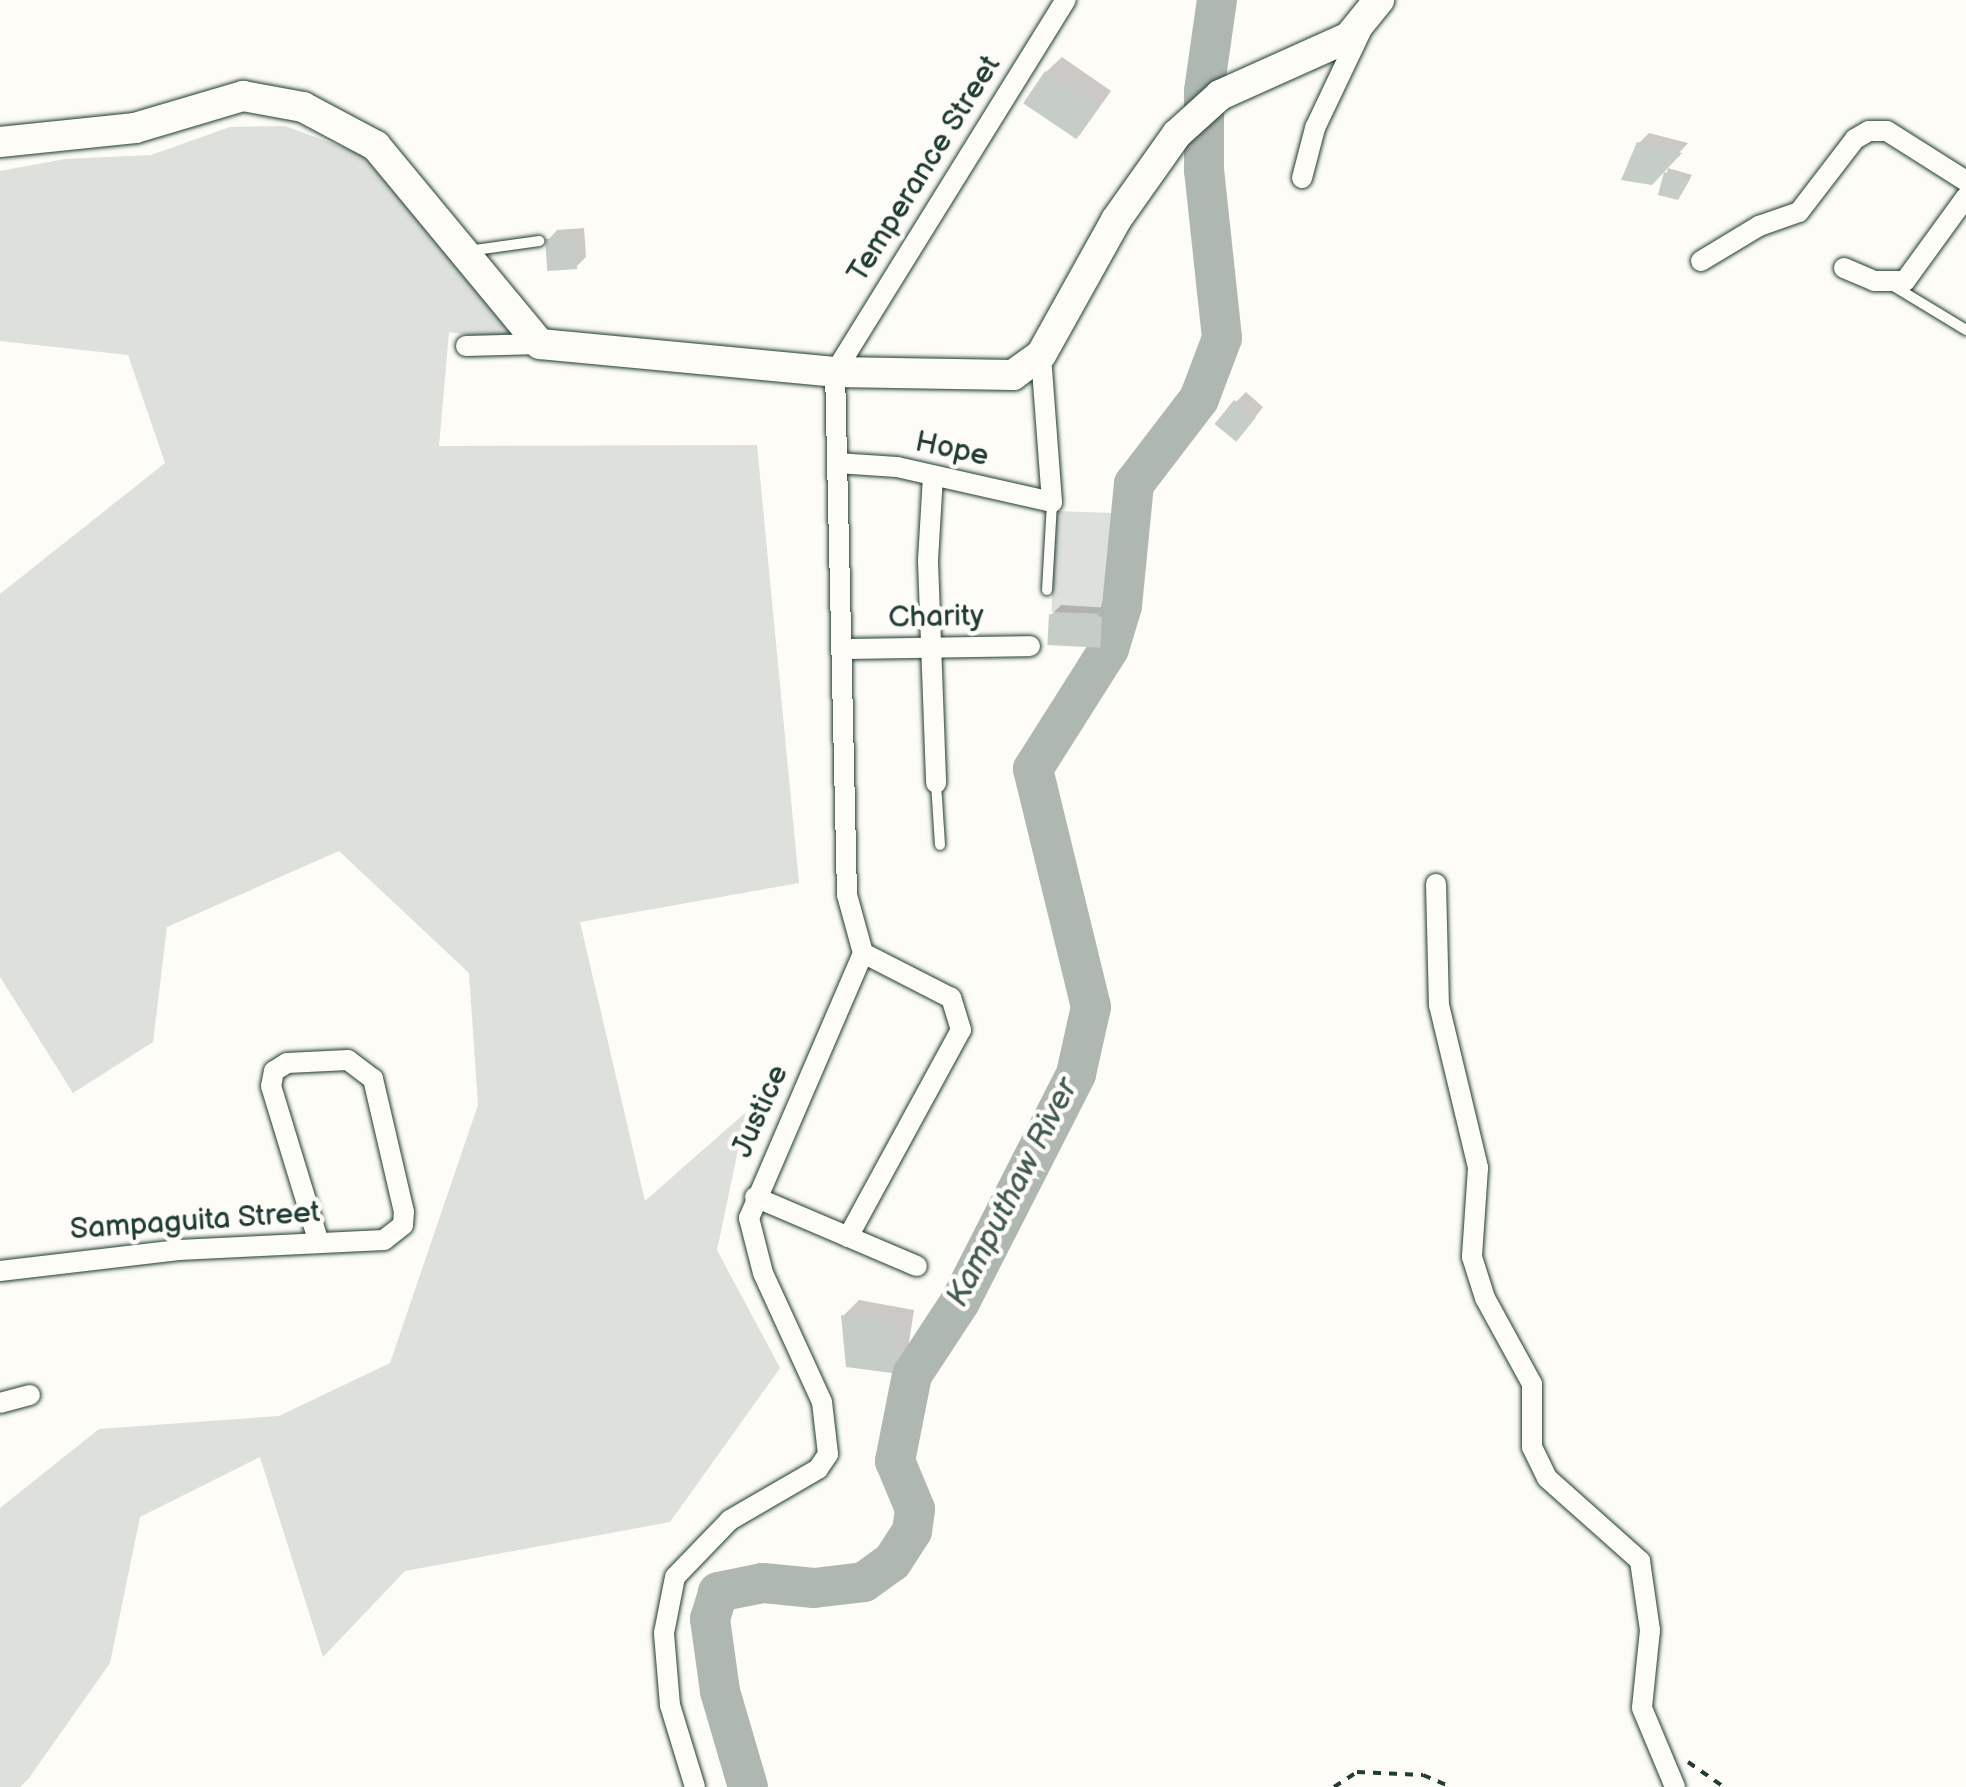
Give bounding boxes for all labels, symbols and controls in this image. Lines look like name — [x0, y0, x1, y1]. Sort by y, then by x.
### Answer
street label: Temperance Street — [840, 49, 1008, 289]
street label: Hope — [912, 424, 992, 474]
street label: Charity — [888, 598, 984, 636]
street label: Justice — [724, 1059, 796, 1163]
water label: Kamputhaw River — [939, 1073, 1087, 1313]
street label: Sampaguita Street — [68, 1194, 322, 1248]

